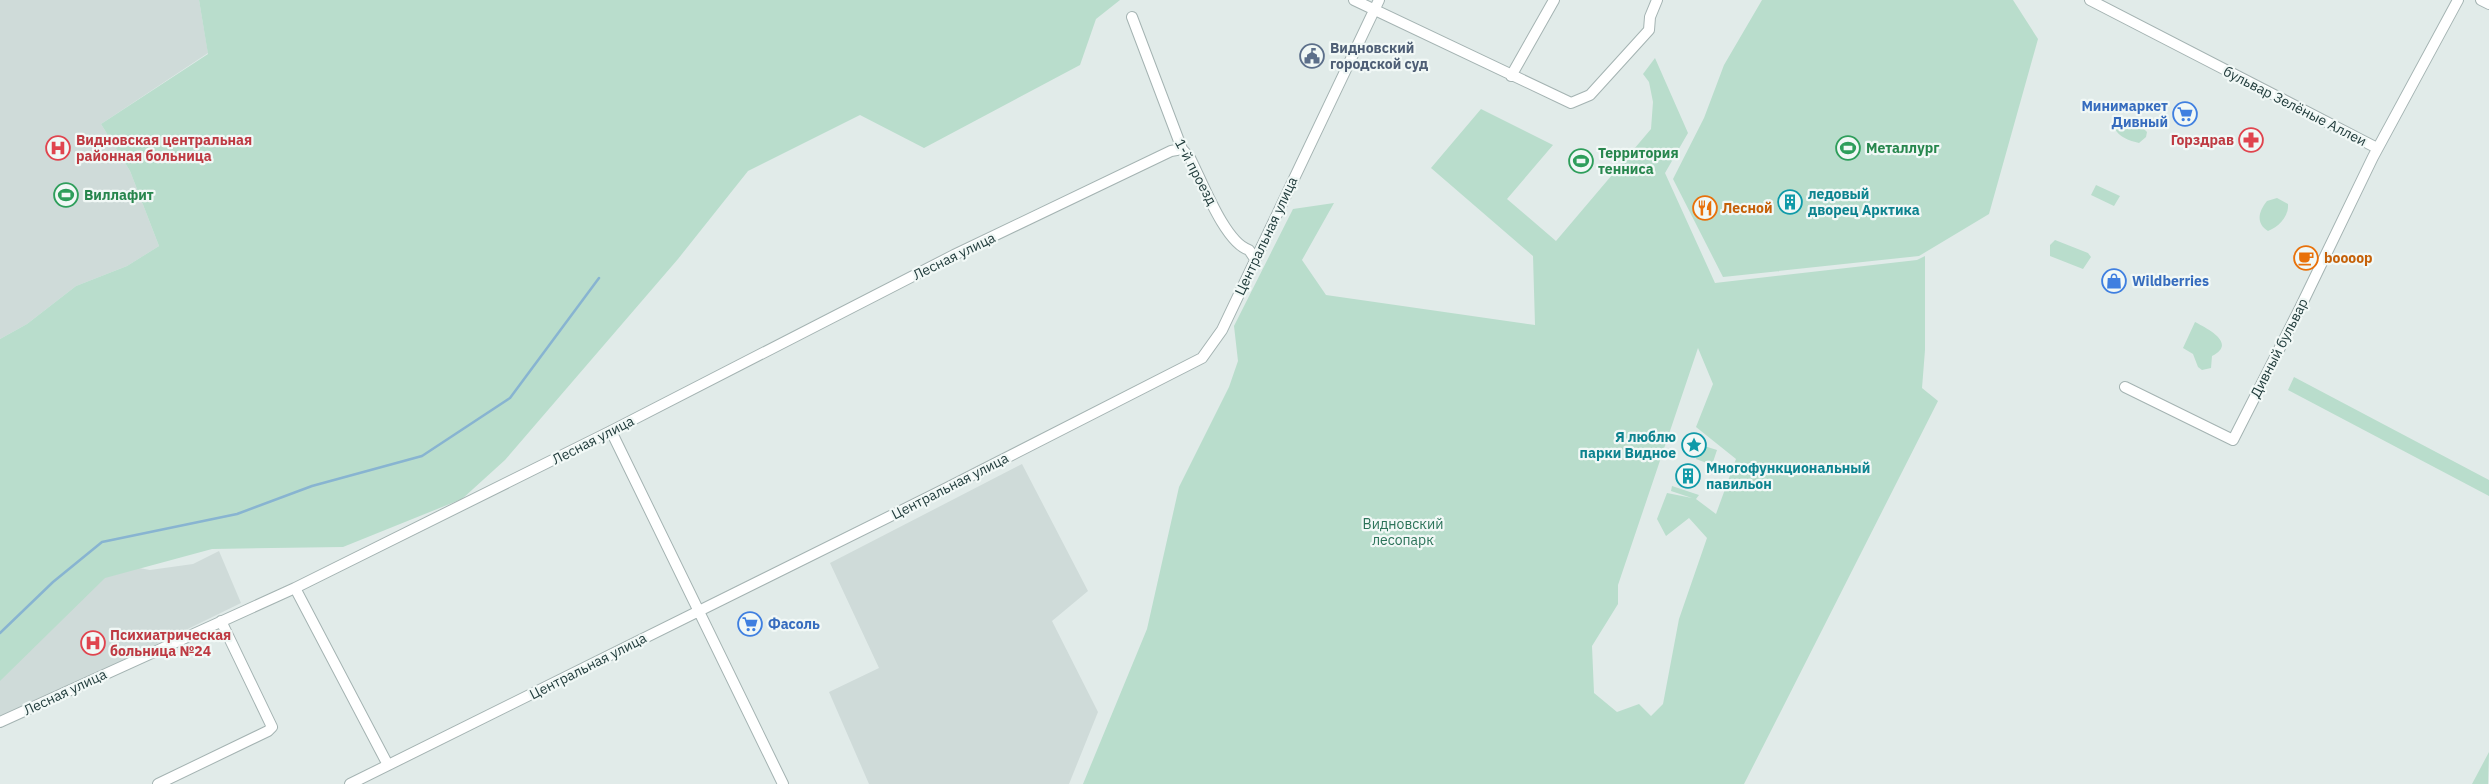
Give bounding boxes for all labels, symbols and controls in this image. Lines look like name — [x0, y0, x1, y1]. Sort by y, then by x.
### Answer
place label: Видновский городской суд — [1330, 39, 1428, 73]
public building icon: Видновский городской суд — [1299, 43, 1325, 69]
street label: бульвар Зелёные Аллеи — [2220, 62, 2370, 150]
place label: Минимаркет Дивный — [2081, 97, 2168, 131]
supermarket icon: Минимаркет Дивный — [2172, 101, 2198, 127]
pharmacy icon: Горздрав — [2238, 127, 2264, 153]
place label: Видновская центральная районная больница — [76, 131, 252, 165]
place label: Горздрав — [2171, 131, 2234, 149]
hospital icon: Видновская центральная районная больница — [45, 135, 71, 161]
sports icon: Металлург — [1835, 135, 1861, 161]
street label: 1-й проезд — [1171, 136, 1221, 208]
place label: Металлург — [1866, 139, 1939, 157]
place label: Территория тенниса — [1598, 144, 1679, 178]
sports icon: Территория тенниса — [1568, 148, 1594, 174]
street label: Центральная улица — [1231, 173, 1302, 298]
sports icon: Виллафит — [53, 182, 79, 208]
place label: ледовый дворец Арктика — [1808, 185, 1920, 219]
place label: Виллафит — [84, 186, 154, 204]
building icon: ледовый дворец Арктика — [1777, 189, 1803, 215]
restaurant icon: Лесной — [1692, 195, 1718, 221]
place label: Лесной — [1722, 199, 1772, 217]
street label: Лесная улица — [910, 228, 999, 284]
cafe icon: boooop — [2293, 245, 2319, 271]
place label: boooop — [2324, 249, 2373, 267]
shop icon: Wildberries — [2101, 268, 2127, 294]
place label: Wildberries — [2132, 272, 2209, 290]
street label: Дивный бульвар — [2246, 295, 2312, 401]
street label: Лесная улица — [549, 411, 637, 468]
place label: Я люблю парки Видное — [1580, 428, 1676, 462]
place icon: Я люблю парки Видное — [1681, 432, 1707, 458]
street label: Центральная улица — [888, 448, 1012, 523]
place label: Многофункциональный павильон — [1706, 459, 1870, 493]
building icon: Многофункциональный павильон — [1675, 463, 1701, 489]
park label: Видновский лесопарк — [1363, 515, 1443, 549]
supermarket icon: Фасоль — [737, 611, 763, 637]
place label: Фасоль — [768, 615, 820, 633]
place label: Психиатрическая больница №24 — [110, 626, 231, 660]
street label: Центральная улица — [526, 628, 650, 703]
hospital icon: Психиатрическая больница №24 — [80, 630, 106, 656]
street label: Лесная улица — [21, 665, 110, 719]

